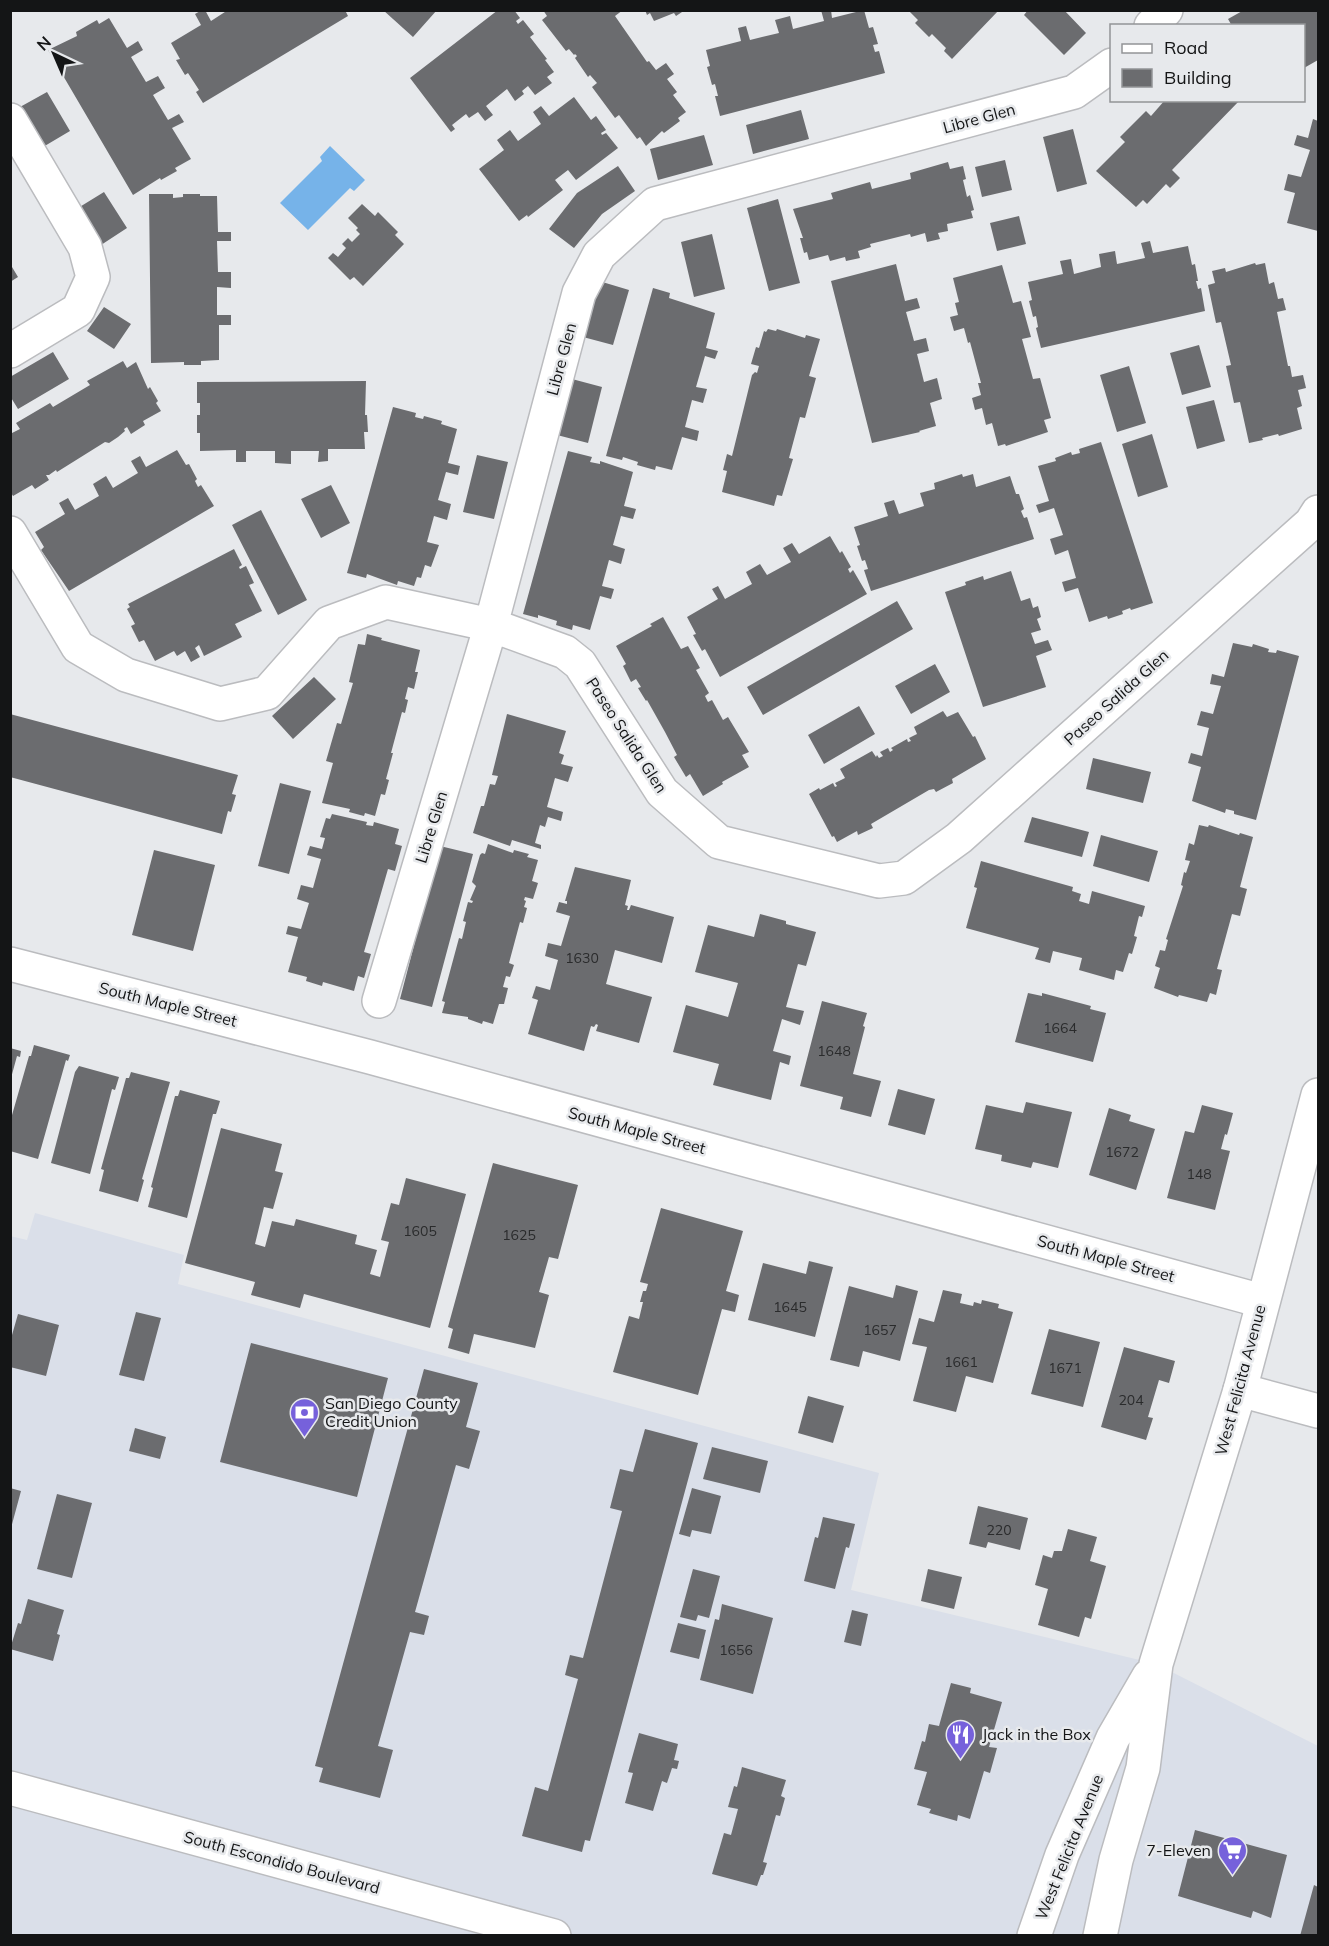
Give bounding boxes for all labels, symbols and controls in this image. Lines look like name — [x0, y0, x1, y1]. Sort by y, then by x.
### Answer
north arrow — [24, 24, 84, 84]
legend — [1110, 24, 1305, 102]
text: N — [32, 32, 55, 55]
text: Road — [1164, 36, 1208, 59]
text: Building — [1164, 66, 1232, 89]
street label: Libre Glen — [941, 99, 1017, 137]
street label: Libre Glen — [542, 321, 580, 397]
street label: Paseo Salida Glen — [1060, 645, 1172, 749]
street label: Paseo Salida Glen — [582, 673, 672, 797]
street label: Libre Glen — [411, 789, 451, 865]
house number: 1630 — [565, 949, 599, 967]
street label: South Maple Street — [97, 977, 239, 1031]
house number: 1664 — [1043, 1019, 1077, 1037]
house number: 1648 — [817, 1042, 851, 1060]
street label: South Maple Street — [566, 1102, 708, 1158]
house number: 1672 — [1105, 1143, 1139, 1161]
house number: 148 — [1186, 1165, 1212, 1183]
house number: 1605 — [403, 1222, 437, 1240]
house number: 1625 — [502, 1226, 536, 1244]
street label: South Maple Street — [1035, 1230, 1177, 1286]
house number: 1645 — [773, 1298, 807, 1316]
street label: West Felicita Avenue — [1210, 1303, 1270, 1457]
house number: 1657 — [863, 1321, 897, 1339]
house number: 1661 — [944, 1353, 978, 1371]
house number: 1671 — [1048, 1359, 1082, 1377]
house number: 204 — [1118, 1391, 1144, 1409]
place label: San Diego County Credit Union — [325, 1393, 458, 1431]
bank icon: San Diego County Credit Union — [288, 1396, 320, 1438]
house number: 220 — [986, 1521, 1012, 1539]
house number: 1656 — [719, 1641, 753, 1659]
restaurant icon: Jack in the Box — [945, 1718, 977, 1760]
place label: Jack in the Box — [982, 1724, 1091, 1744]
street label: West Felicita Avenue — [1031, 1771, 1107, 1923]
street label: South Escondido Boulevard — [182, 1826, 382, 1898]
supermarket icon: 7-Eleven — [1216, 1834, 1248, 1876]
place label: 7-Eleven — [1146, 1840, 1211, 1860]

